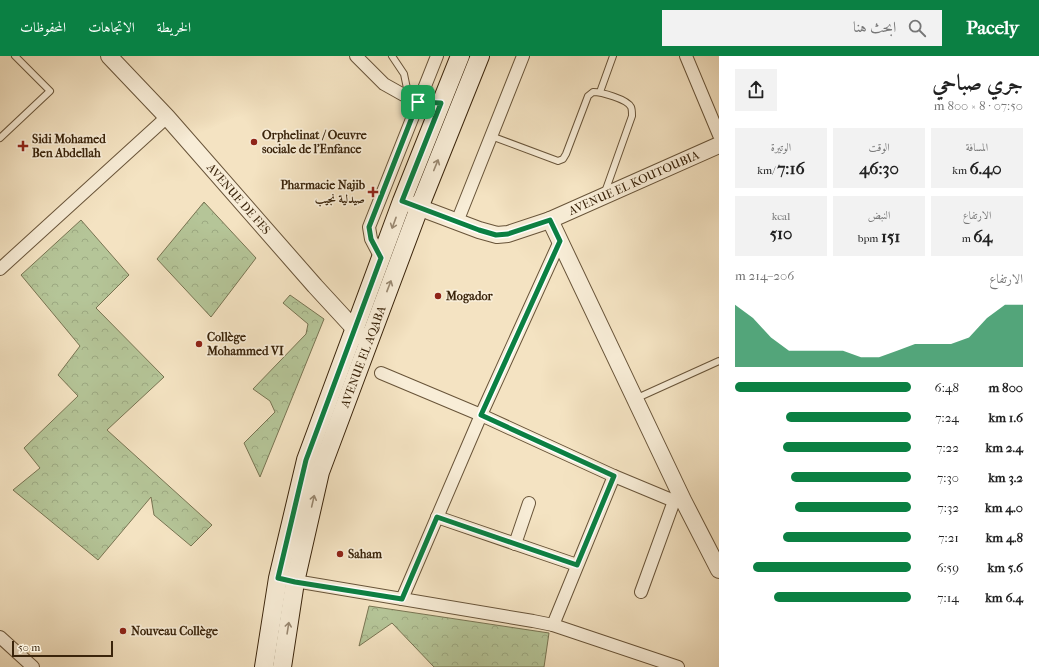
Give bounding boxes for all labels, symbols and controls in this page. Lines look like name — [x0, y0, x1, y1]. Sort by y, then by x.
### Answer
search box — [662, 10, 942, 46]
icon: search — [906, 17, 928, 39]
text: Pacely — [966, 17, 1019, 39]
text: ابحث هنا — [853, 18, 896, 36]
text: المحفوظات — [20, 19, 66, 36]
text: الاتجاهات — [88, 19, 135, 36]
text: الخريطة — [157, 19, 191, 36]
button: share — [735, 69, 777, 111]
text: جري صباحي — [932, 70, 1023, 96]
pin — [401, 85, 435, 119]
icon: arrive — [407, 91, 429, 113]
text: 07:50 · 8 × 800 m — [934, 98, 1023, 113]
place label: Orphelinat / Oeuvre sociale de l'Enfance — [262, 128, 367, 156]
place label: Sidi Mohamed Ben Abdellah — [32, 132, 106, 160]
marker: Orphelinat / Oeuvre sociale de l'Enfance — [249, 137, 259, 147]
marker: Sidi Mohamed Ben Abdellah — [17, 140, 29, 152]
text: الوتيرة — [771, 141, 791, 154]
text: الوقت — [868, 141, 890, 154]
text: المسافة — [966, 141, 988, 154]
street label: AVENUE EL KOUTOUBIA — [565, 148, 702, 218]
text: 7:16 — [777, 158, 805, 178]
text: 46:30 — [859, 158, 899, 178]
text: 6.40 — [969, 158, 1002, 178]
street label: AVENUE DE FES — [203, 160, 273, 237]
one-way arrow — [433, 160, 441, 172]
text: /km — [757, 164, 777, 177]
text: km — [952, 164, 969, 177]
place label: Pharmacie Najib صيدلية نجيب — [280, 178, 366, 207]
marker: Pharmacie Najib صيدلية نجيب — [368, 187, 378, 197]
text: النبض — [868, 209, 890, 222]
text: الارتفاع — [963, 209, 991, 222]
text: kcal — [772, 210, 790, 223]
one-way arrow — [390, 216, 398, 228]
text: 510 — [770, 223, 792, 243]
text: 151 — [881, 226, 900, 246]
text: 64 — [973, 226, 992, 246]
text: bpm — [858, 232, 881, 245]
text: m — [962, 232, 973, 245]
text: 206–214 m — [735, 268, 794, 283]
text: الارتفاع — [989, 271, 1023, 286]
one-way arrow — [386, 281, 394, 293]
place label: Mogador — [445, 289, 493, 304]
marker: Mogador — [433, 291, 443, 301]
street label: AVENUE EL AQABA — [337, 304, 389, 410]
place label: Collège Mohammed VI — [206, 330, 284, 358]
marker: Collège Mohammed VI — [194, 339, 204, 349]
text: 6:48 — [935, 380, 959, 395]
text: 800 m — [989, 380, 1023, 395]
text: 7:24 — [935, 410, 959, 425]
text: 1.6 km — [989, 410, 1023, 425]
text: 7:22 — [936, 440, 959, 455]
text: 2.4 km — [985, 440, 1023, 455]
text: 7:30 — [937, 470, 959, 485]
text: 3.2 km — [988, 470, 1023, 485]
one-way arrow — [310, 495, 318, 508]
text: 7:32 — [938, 500, 959, 515]
text: 4.0 km — [985, 500, 1023, 515]
text: 7:21 — [938, 530, 959, 545]
text: 4.8 km — [986, 530, 1023, 545]
place label: Saham — [348, 547, 383, 561]
marker: Saham — [335, 549, 345, 559]
text: 6:59 — [936, 560, 959, 575]
text: 5.6 km — [988, 560, 1023, 575]
text: 7:14 — [937, 590, 959, 605]
text: 6.4 km — [985, 590, 1023, 605]
one-way arrow — [284, 622, 292, 635]
place label: Nouveau Collège — [131, 624, 218, 639]
marker: Nouveau Collège — [118, 626, 128, 636]
scale bar — [12, 639, 113, 658]
text: 50 m — [18, 641, 40, 654]

